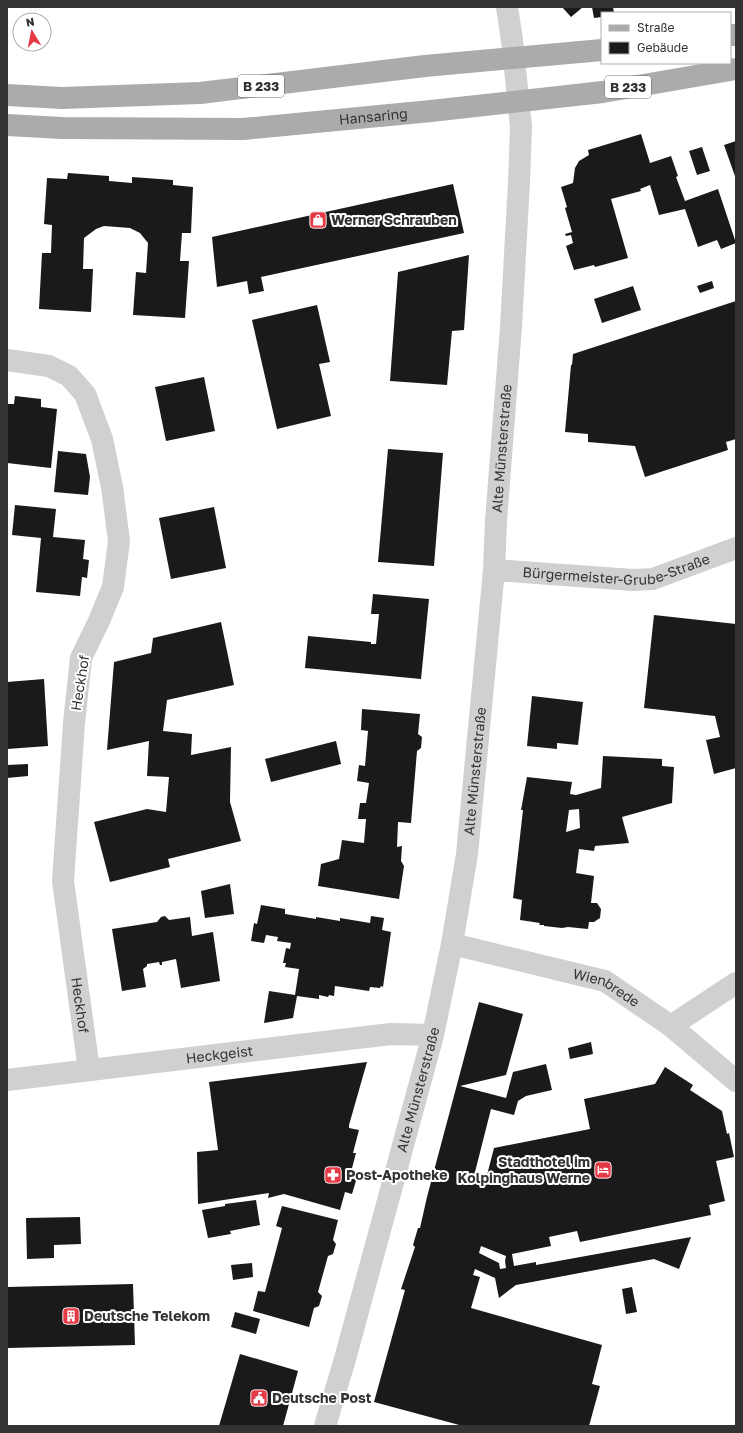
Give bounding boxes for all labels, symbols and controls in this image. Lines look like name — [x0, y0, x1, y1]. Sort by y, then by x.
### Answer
north arrow — [12, 12, 52, 52]
legend — [601, 12, 731, 64]
text: N — [25, 15, 35, 29]
text: Straße — [637, 20, 675, 35]
text: Gebäude — [637, 40, 688, 55]
road number: B 233 — [238, 75, 284, 97]
road number: B 233 — [605, 76, 651, 98]
street label: Hansaring — [338, 104, 408, 128]
shop icon: Werner Schrauben — [308, 210, 328, 230]
place label: Werner Schrauben — [331, 211, 457, 228]
street label: Alte Münsterstraße — [488, 383, 515, 513]
street label: Bürgermeister-Grube-Straße — [522, 550, 712, 588]
street label: Heckhof — [67, 654, 92, 712]
street label: Alte Münsterstraße — [460, 706, 489, 836]
street label: Wienbrede — [571, 965, 643, 1010]
street label: Heckhof — [68, 976, 93, 1034]
street label: Alte Münsterstraße — [393, 1026, 442, 1154]
street label: Heckgeist — [185, 1042, 254, 1066]
place label: Stadthotel im Kolpinghaus Werne — [458, 1153, 590, 1186]
hotel icon: Stadthotel im Kolpinghaus Werne — [593, 1160, 613, 1180]
pharmacy icon: Post-Apotheke — [323, 1165, 343, 1185]
place label: Post-Apotheke — [346, 1166, 447, 1183]
building icon: Deutsche Telekom — [61, 1306, 81, 1326]
place label: Deutsche Telekom — [84, 1307, 210, 1324]
public building icon: Deutsche Post — [249, 1388, 269, 1408]
place label: Deutsche Post — [272, 1389, 372, 1406]

